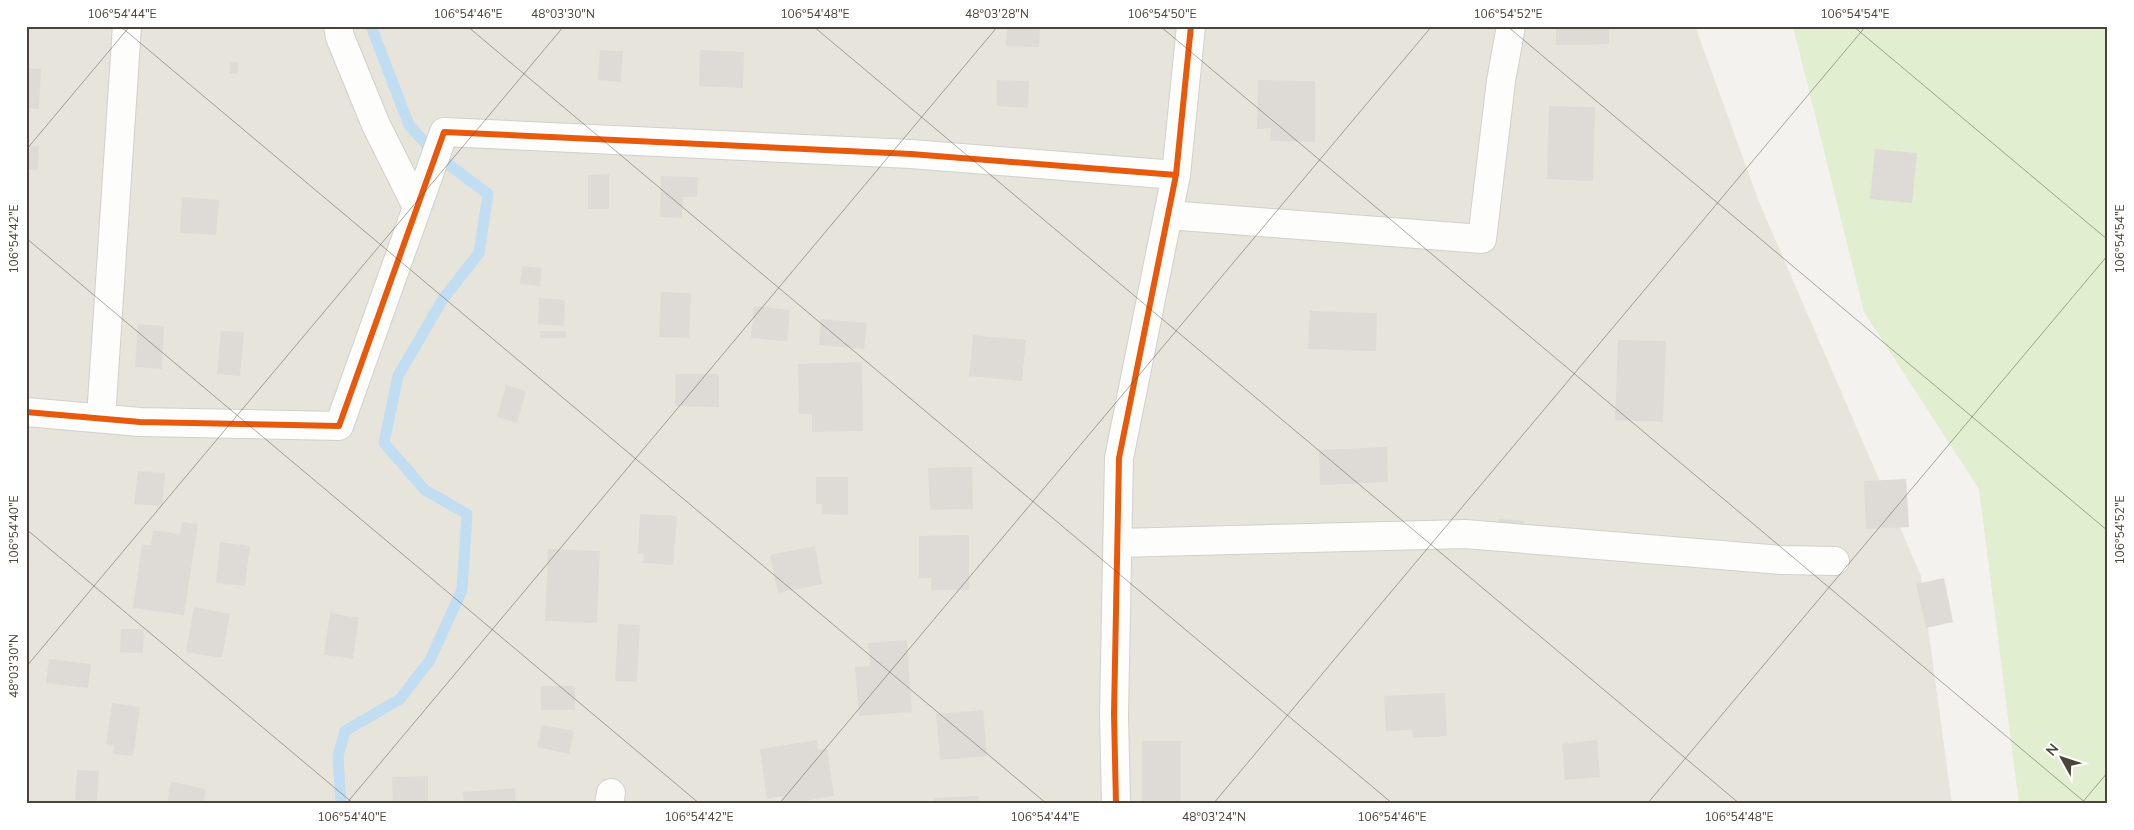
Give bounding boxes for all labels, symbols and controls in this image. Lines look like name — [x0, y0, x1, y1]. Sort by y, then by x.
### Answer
text: 106°54'44"E — [87, 6, 157, 22]
text: 106°54'46"E — [433, 6, 503, 22]
text: 48°03'30"N — [531, 6, 595, 22]
text: 106°54'48"E — [780, 6, 850, 22]
text: 48°03'28"N — [965, 6, 1029, 22]
text: 106°54'50"E — [1127, 6, 1197, 22]
text: 106°54'52"E — [1473, 6, 1543, 22]
text: 106°54'54"E — [1820, 6, 1890, 22]
text: 106°54'42"E — [6, 204, 22, 274]
text: 106°54'54"E — [2112, 204, 2128, 274]
text: 106°54'40"E — [6, 495, 22, 565]
text: 106°54'52"E — [2112, 495, 2128, 565]
text: 48°03'30"N — [6, 634, 22, 698]
north arrow — [2036, 732, 2086, 782]
text: N — [2042, 740, 2063, 760]
text: 106°54'40"E — [317, 809, 387, 825]
text: 106°54'42"E — [664, 809, 734, 825]
text: 106°54'44"E — [1010, 809, 1080, 825]
text: 48°03'24"N — [1182, 809, 1246, 825]
text: 106°54'46"E — [1357, 809, 1427, 825]
text: 106°54'48"E — [1704, 809, 1774, 825]

